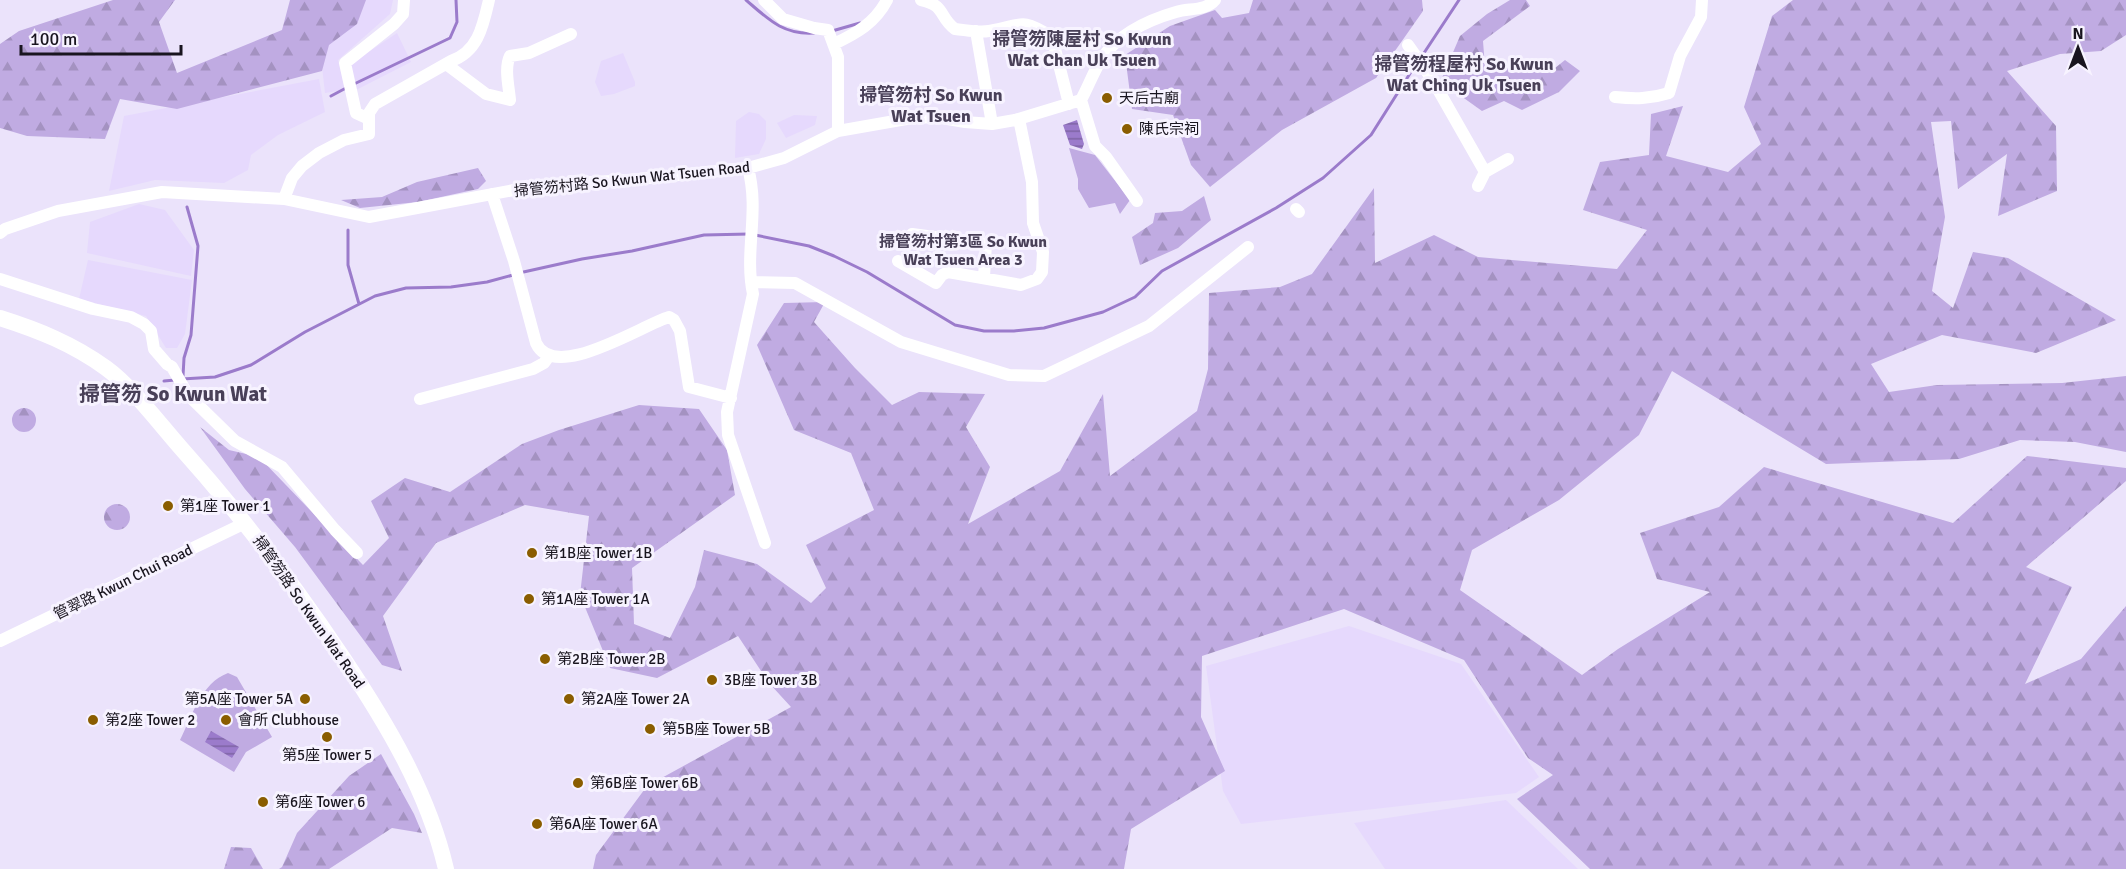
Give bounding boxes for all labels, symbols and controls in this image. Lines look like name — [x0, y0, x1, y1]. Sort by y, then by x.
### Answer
scale bar — [21, 18, 182, 56]
north arrow — [2048, 18, 2108, 78]
text: N — [2072, 24, 2084, 44]
text: 100 m — [30, 28, 77, 50]
district label: 掃管笏陳屋村 So Kwun Wat Chan Uk Tsuen — [992, 28, 1172, 71]
district label: 掃管笏程屋村 So Kwun Wat Ching Uk Tsuen — [1374, 53, 1554, 96]
district label: 掃管笏村 So Kwun Wat Tsuen — [859, 84, 1003, 127]
place label: 天后古廟 — [1119, 89, 1179, 107]
marker: 天后古廟 — [1100, 91, 1114, 105]
place label: 陳氏宗祠 — [1139, 120, 1199, 138]
marker: 陳氏宗祠 — [1120, 122, 1134, 136]
street label: 掃管笏村路 So Kwun Wat Tsuen Road — [513, 158, 751, 200]
district label: 掃管笏村第3區 So Kwun Wat Tsuen Area 3 — [879, 232, 1047, 270]
district label: 掃管笏 So Kwun Wat — [79, 381, 267, 407]
place label: 第1座 Tower 1 — [180, 497, 270, 515]
marker: 第1座 Tower 1 — [161, 499, 175, 513]
street label: 掃管笏路 So Kwun Wat Road — [249, 532, 369, 692]
street label: 管翠路 Kwun Chui Road — [51, 541, 195, 623]
place label: 第1B座 Tower 1B — [544, 544, 652, 562]
marker: 第1B座 Tower 1B — [525, 546, 539, 560]
place label: 第1A座 Tower 1A — [541, 590, 650, 608]
marker: 第1A座 Tower 1A — [522, 592, 536, 606]
place label: 第2B座 Tower 2B — [557, 650, 665, 668]
marker: 第2B座 Tower 2B — [538, 652, 552, 666]
place label: 3B座 Tower 3B — [724, 671, 817, 689]
marker: 3B座 Tower 3B — [705, 673, 719, 687]
place label: 第5A座 Tower 5A — [184, 690, 293, 708]
place label: 第2A座 Tower 2A — [581, 690, 690, 708]
marker: 第5A座 Tower 5A — [298, 692, 312, 706]
marker: 第2A座 Tower 2A — [562, 692, 576, 706]
place label: 第2座 Tower 2 — [105, 711, 195, 729]
place label: 會所 Clubhouse — [238, 711, 339, 729]
marker: 第2座 Tower 2 — [86, 713, 100, 727]
marker: 會所 Clubhouse — [219, 713, 233, 727]
place label: 第5B座 Tower 5B — [662, 720, 770, 738]
marker: 第5B座 Tower 5B — [643, 722, 657, 736]
marker: 第5座 Tower 5 — [320, 730, 334, 744]
place label: 第5座 Tower 5 — [282, 746, 372, 764]
place label: 第6B座 Tower 6B — [590, 774, 698, 792]
marker: 第6B座 Tower 6B — [571, 776, 585, 790]
place label: 第6座 Tower 6 — [275, 793, 365, 811]
marker: 第6座 Tower 6 — [256, 795, 270, 809]
place label: 第6A座 Tower 6A — [549, 815, 658, 833]
marker: 第6A座 Tower 6A — [530, 817, 544, 831]

